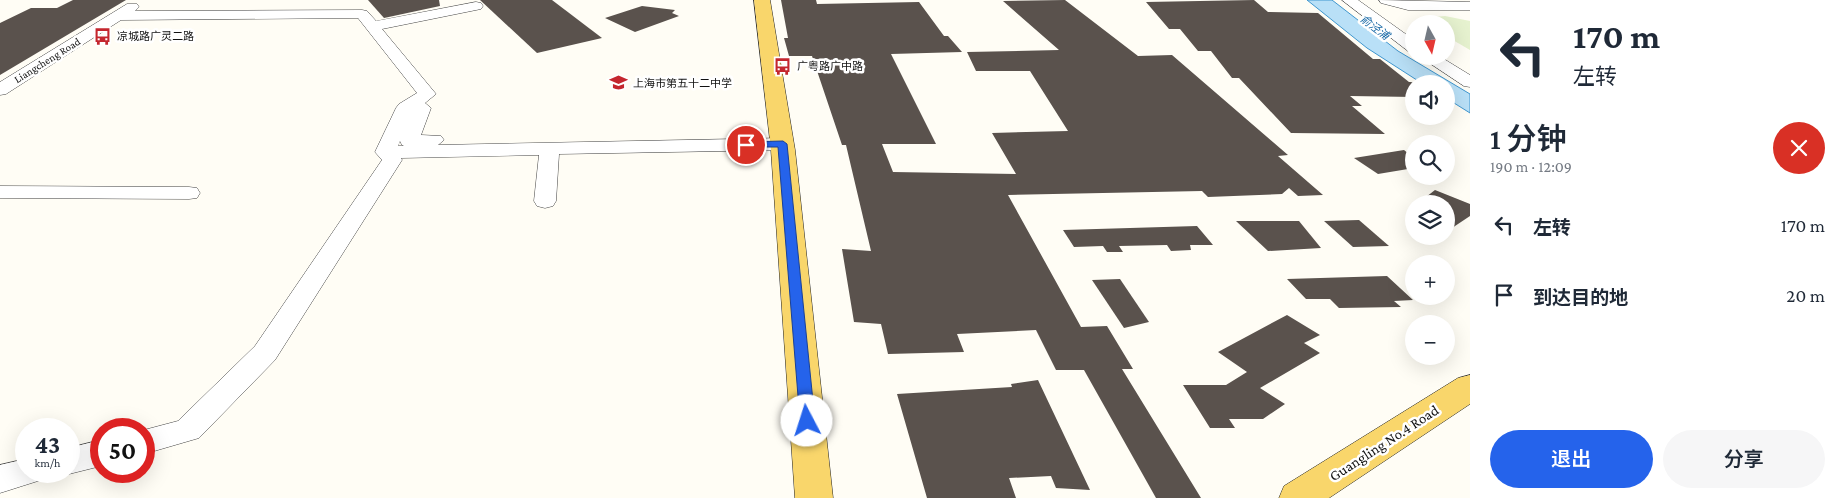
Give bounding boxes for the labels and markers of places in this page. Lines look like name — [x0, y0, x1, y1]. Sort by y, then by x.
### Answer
bus stop icon: 凉城路广灵二路 — [93, 26, 113, 46]
place label: 凉城路广灵二路 — [117, 30, 194, 42]
bus stop icon: 广粤路广中路 — [773, 56, 793, 76]
place label: 广粤路广中路 — [797, 60, 863, 72]
school or university icon: 上海市第五十二中学 — [609, 73, 629, 93]
place label: 上海市第五十二中学 — [633, 77, 732, 89]
pin — [725, 124, 767, 166]

